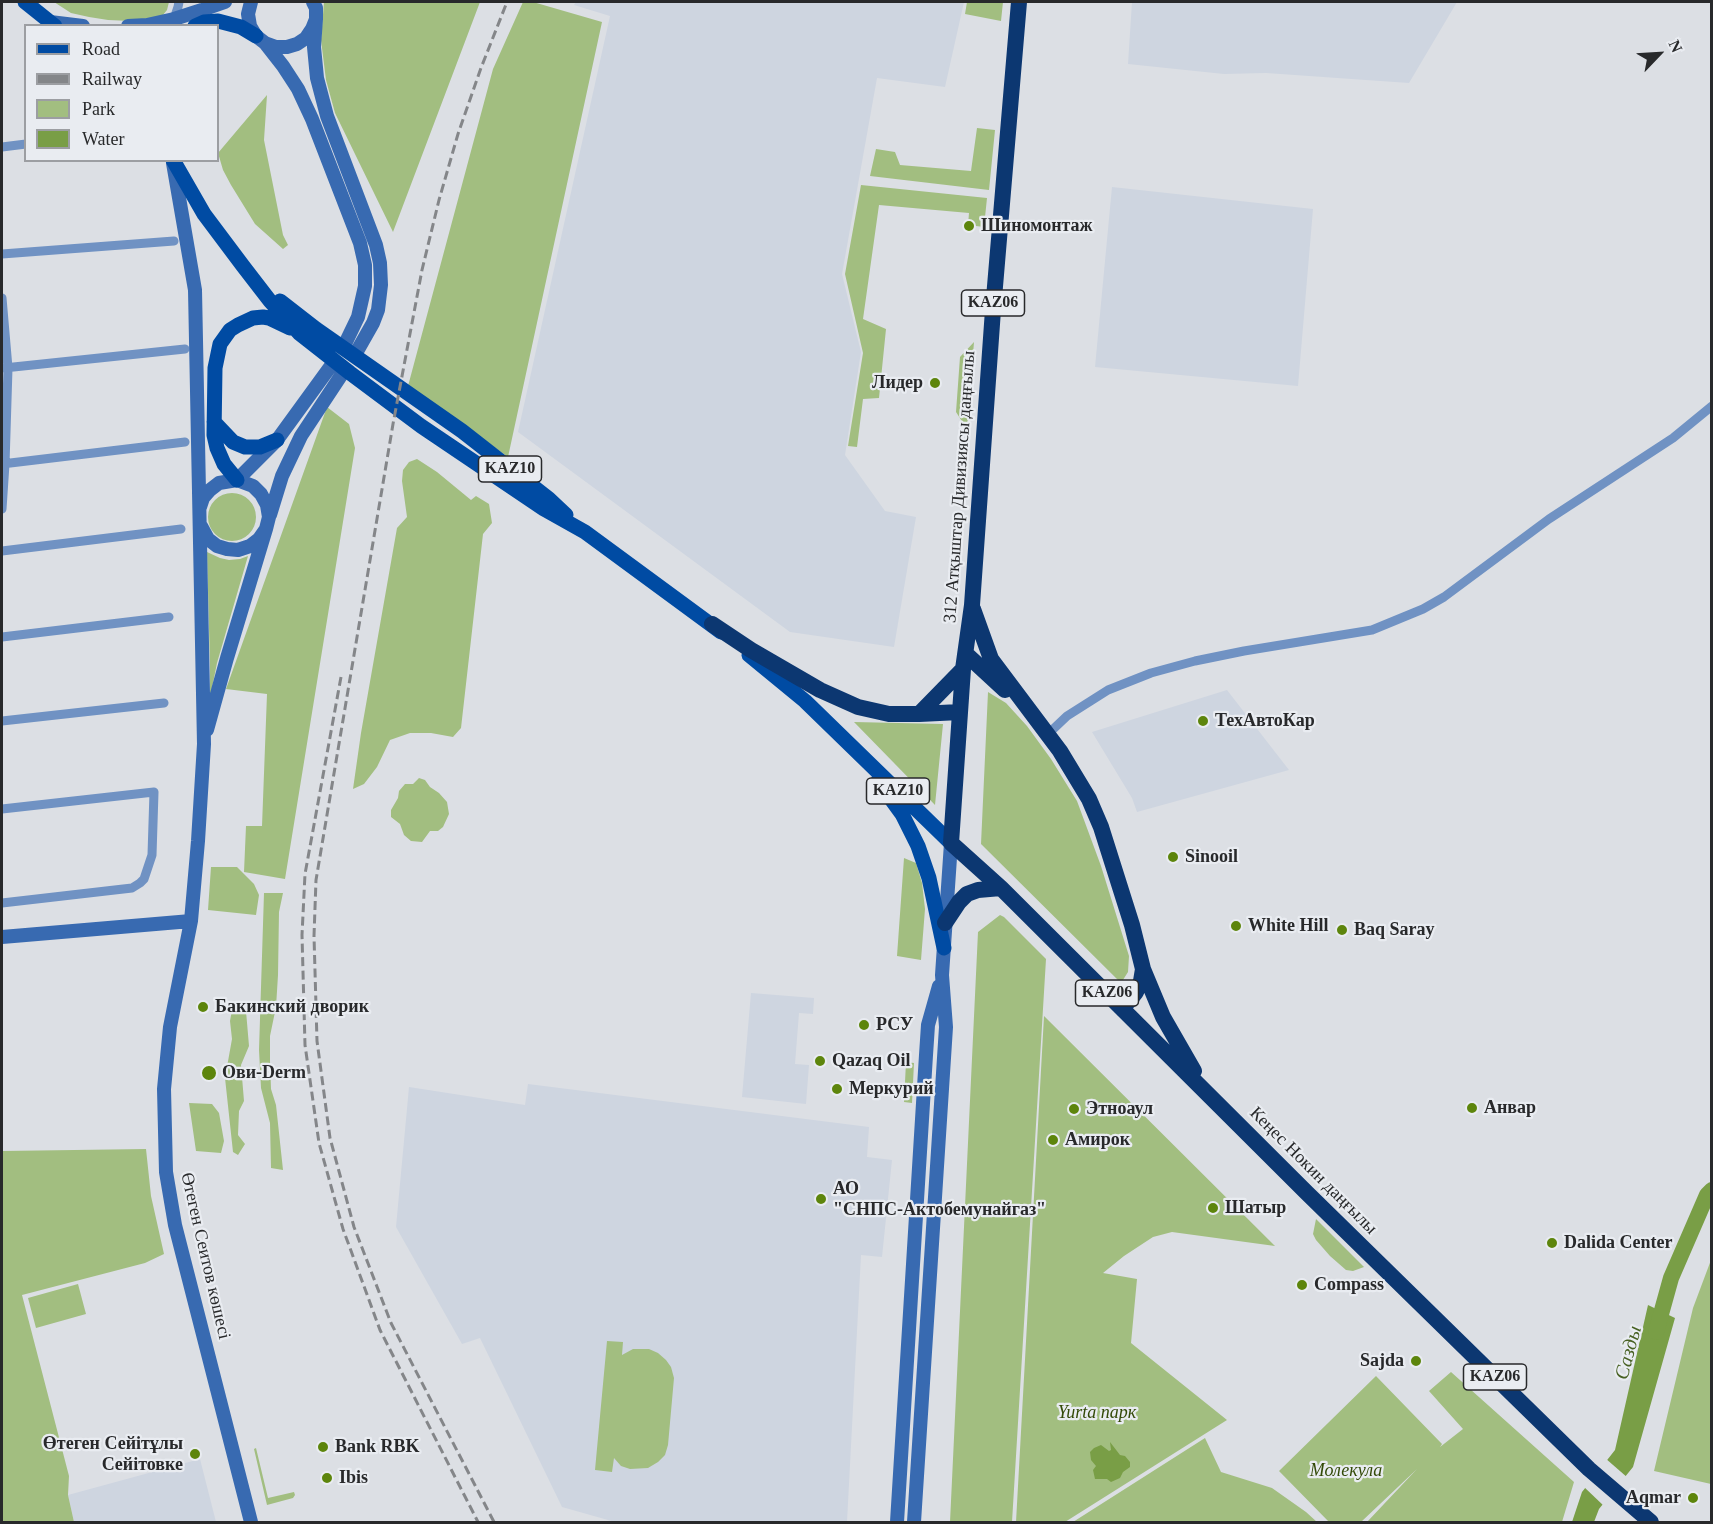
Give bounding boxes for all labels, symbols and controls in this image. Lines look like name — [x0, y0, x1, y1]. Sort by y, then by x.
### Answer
legend — [24, 24, 219, 162]
north arrow — [1629, 24, 1689, 84]
text: N — [1666, 37, 1686, 55]
text: Road — [82, 39, 120, 59]
text: Railway — [82, 69, 142, 89]
text: Park — [82, 99, 115, 119]
text: Water — [82, 129, 125, 149]
place label: Шиномонтаж — [981, 215, 1093, 237]
marker: Шиномонтаж — [962, 219, 976, 233]
road number: KАZ06 — [962, 290, 1024, 316]
street label: 312 Атқыштар Дивизиясы даңғылы — [940, 350, 980, 624]
place label: Лидер — [872, 372, 923, 394]
marker: Лидер — [928, 376, 942, 390]
road number: KAZ10 — [478, 456, 542, 482]
place label: ТехАвтоКар — [1215, 710, 1315, 732]
marker: ТехАвтоКар — [1196, 714, 1210, 728]
road number: KAZ10 — [866, 778, 930, 804]
place label: Sinooil — [1185, 846, 1238, 868]
marker: Sinooil — [1166, 850, 1180, 864]
place label: White Hill — [1248, 915, 1328, 937]
marker: White Hill — [1229, 919, 1243, 933]
place label: Baq Saray — [1354, 919, 1435, 941]
marker: Baq Saray — [1335, 923, 1349, 937]
road number: KАZ06 — [1076, 980, 1138, 1006]
place label: Бакинский дворик — [215, 996, 369, 1018]
marker: Бакинский дворик — [196, 1000, 210, 1014]
place label: РСУ — [876, 1014, 913, 1036]
marker: РСУ — [857, 1018, 871, 1032]
place label: Qazaq Oil — [832, 1050, 911, 1072]
marker: Qazaq Oil — [813, 1054, 827, 1068]
place label: Ови-Derm — [222, 1062, 306, 1084]
marker: Ови-Derm — [200, 1064, 218, 1082]
place label: Меркурий — [849, 1078, 934, 1100]
marker: Меркурий — [830, 1082, 844, 1096]
place label: Анвар — [1484, 1097, 1536, 1119]
place label: Этноаул — [1086, 1098, 1153, 1120]
marker: Анвар — [1465, 1101, 1479, 1115]
marker: Этноаул — [1067, 1102, 1081, 1116]
street label: Кеңес Нокин даңғылы — [1245, 1103, 1381, 1239]
place label: Амирок — [1065, 1129, 1130, 1151]
marker: Амирок — [1046, 1133, 1060, 1147]
street label: Өтеген Сеитов көшесі — [175, 1170, 235, 1342]
place label: АО "СНПС-Актобемунайгаз" — [833, 1178, 1046, 1220]
marker: АО "СНПС-Актобемунайгаз" — [814, 1192, 828, 1206]
place label: Шатыр — [1225, 1197, 1286, 1219]
marker: Шатыр — [1206, 1201, 1220, 1215]
place label: Dalida Center — [1564, 1232, 1672, 1254]
marker: Dalida Center — [1545, 1236, 1559, 1250]
place label: Compass — [1314, 1274, 1384, 1296]
marker: Compass — [1295, 1278, 1309, 1292]
water label: Сазды — [1610, 1323, 1648, 1383]
place label: Sajda — [1360, 1350, 1404, 1372]
marker: Sajda — [1409, 1354, 1423, 1368]
road number: KАZ06 — [1464, 1364, 1526, 1390]
park label: Yurta парк — [1058, 1402, 1136, 1424]
place label: Өтеген Сейітұлы Сейітовке — [43, 1433, 183, 1476]
place label: Bank RBK — [335, 1436, 420, 1458]
marker: Bank RBK — [316, 1440, 330, 1454]
marker: Өтеген Сейітұлы Сейітовке — [188, 1447, 202, 1461]
park label: Молекула — [1310, 1460, 1382, 1482]
place label: Ibis — [339, 1467, 368, 1489]
marker: Ibis — [320, 1471, 334, 1485]
place label: Aqmar — [1626, 1487, 1681, 1509]
marker: Aqmar — [1686, 1491, 1700, 1505]

